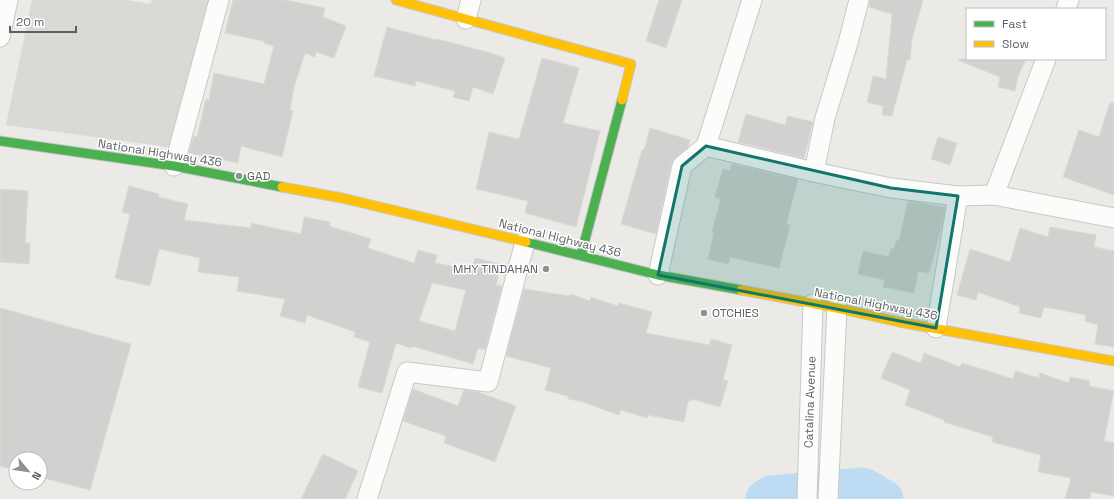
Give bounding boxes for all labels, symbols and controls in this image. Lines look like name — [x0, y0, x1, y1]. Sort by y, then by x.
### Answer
scale bar — [10, 8, 76, 34]
legend — [966, 8, 1106, 60]
text: 20 m — [16, 14, 44, 30]
text: Fast — [1002, 16, 1027, 32]
text: Slow — [1002, 36, 1029, 52]
street label: National Highway 436 — [97, 135, 223, 171]
place label: GAD — [247, 168, 270, 184]
marker: GAD — [234, 171, 244, 181]
street label: National Highway 436 — [497, 215, 623, 261]
place label: MHY TINDAHAN — [453, 261, 538, 277]
marker: MHY TINDAHAN — [541, 264, 551, 274]
street label: National Highway 436 — [813, 284, 939, 324]
place label: OTCHIES — [712, 305, 759, 321]
marker: OTCHIES — [699, 308, 709, 318]
street label: Catalina Avenue — [800, 356, 820, 448]
north arrow — [8, 451, 48, 491]
text: N — [29, 469, 45, 482]

